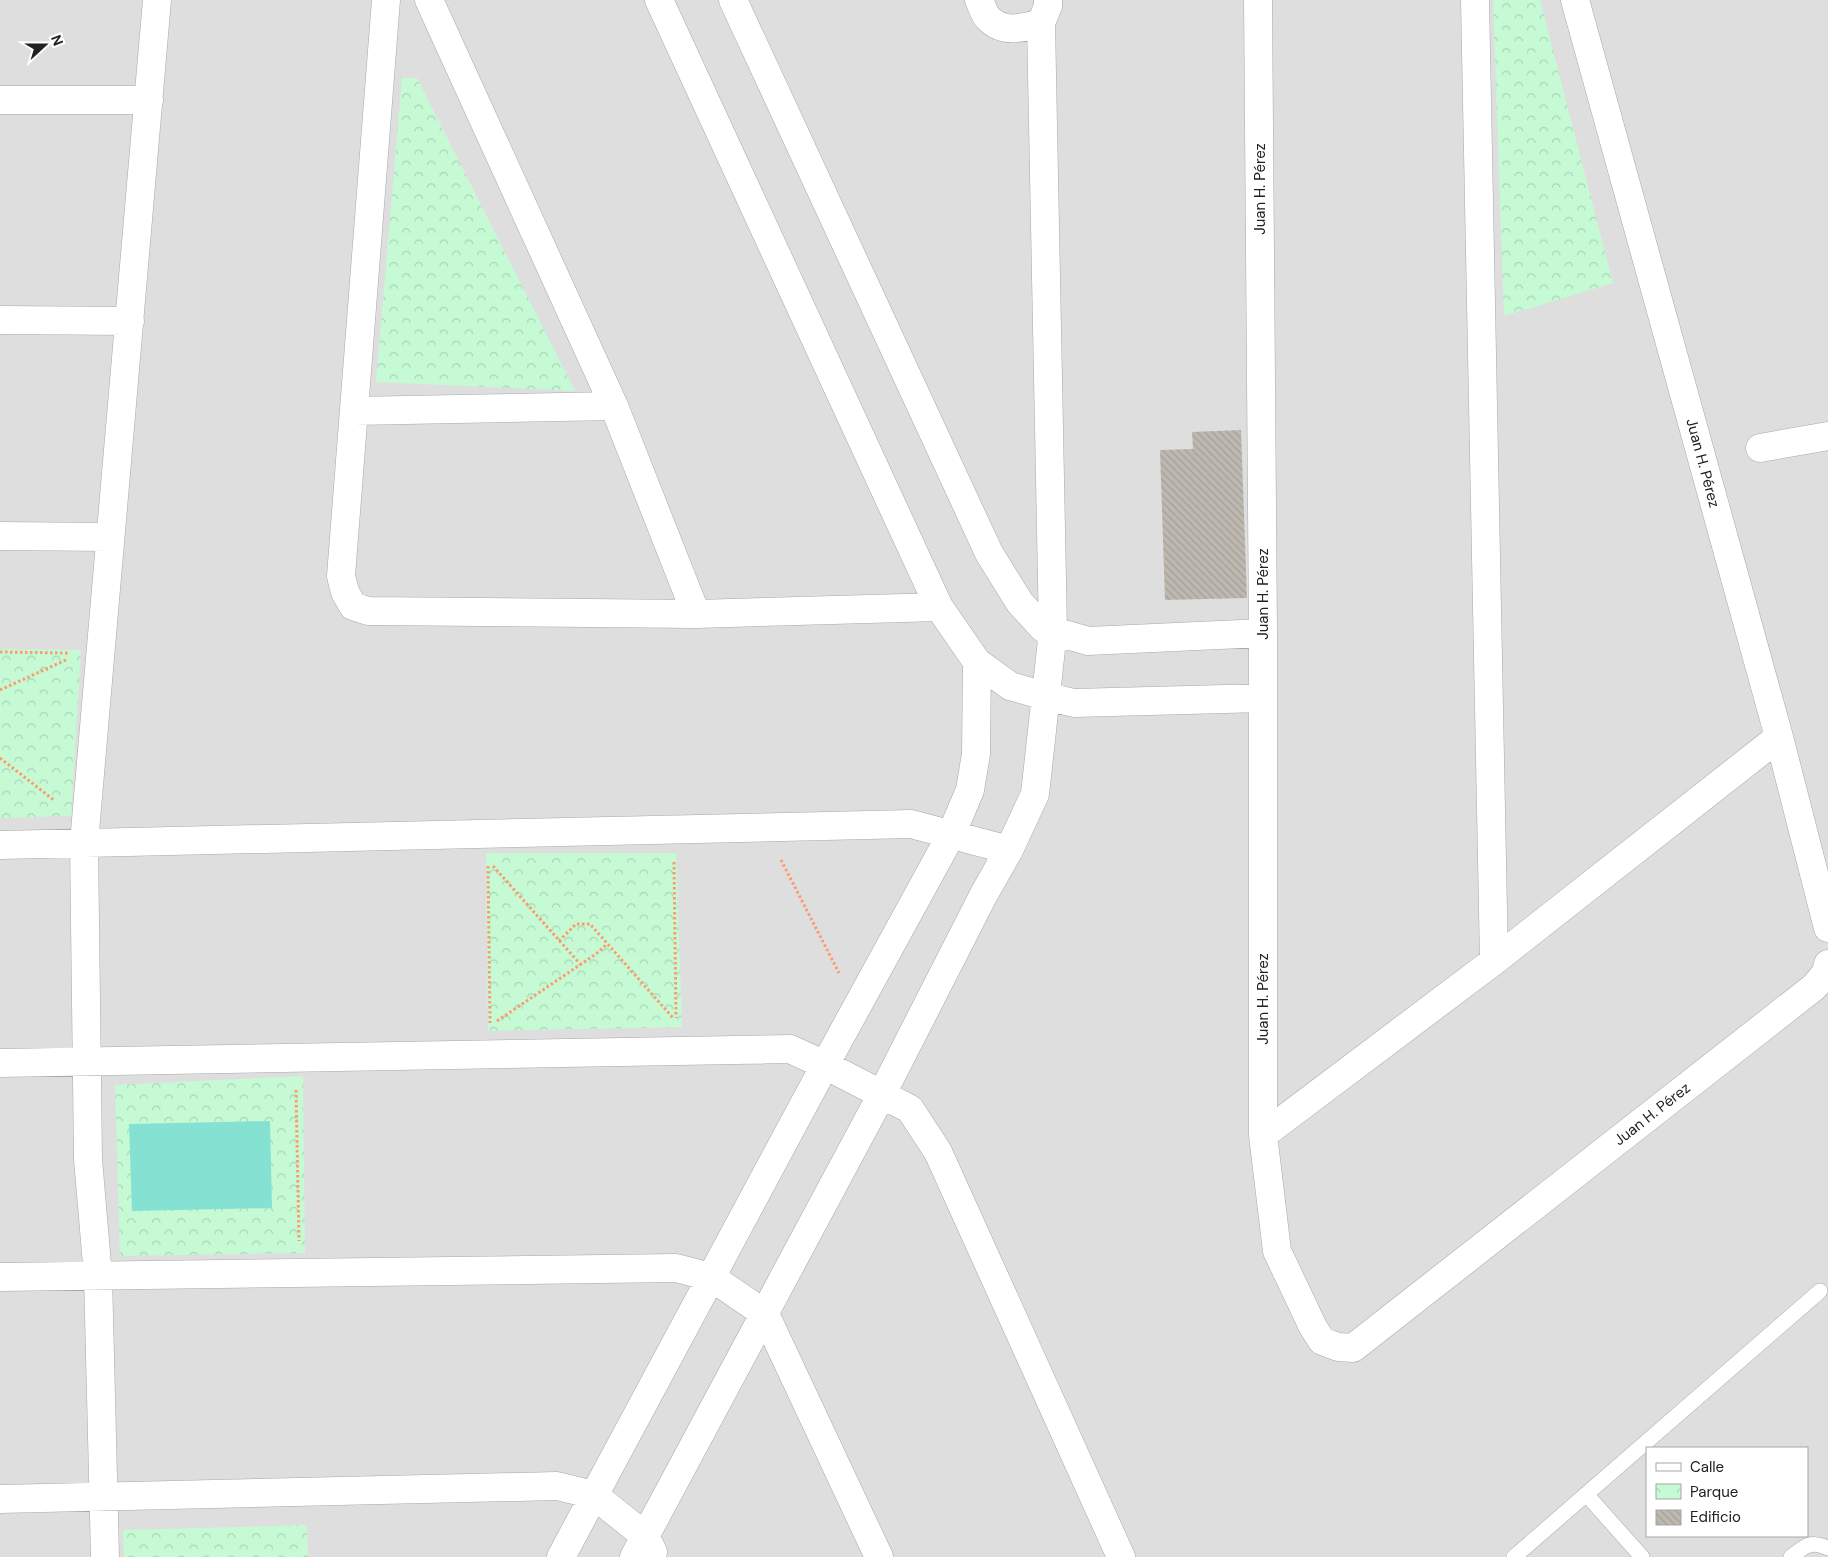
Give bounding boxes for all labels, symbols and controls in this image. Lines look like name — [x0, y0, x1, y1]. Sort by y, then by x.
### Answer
north arrow — [20, 20, 70, 70]
text: N — [47, 32, 67, 48]
street label: Juan H. Pérez — [1250, 143, 1270, 235]
street label: Juan H. Pérez — [1681, 416, 1725, 510]
street label: Juan H. Pérez — [1253, 548, 1273, 640]
street label: Juan H. Pérez — [1253, 953, 1273, 1045]
street label: Juan H. Pérez — [1610, 1078, 1694, 1150]
legend — [1646, 1447, 1808, 1537]
text: Calle — [1690, 1457, 1724, 1477]
text: Parque — [1690, 1482, 1738, 1502]
text: Edificio — [1690, 1507, 1741, 1527]

